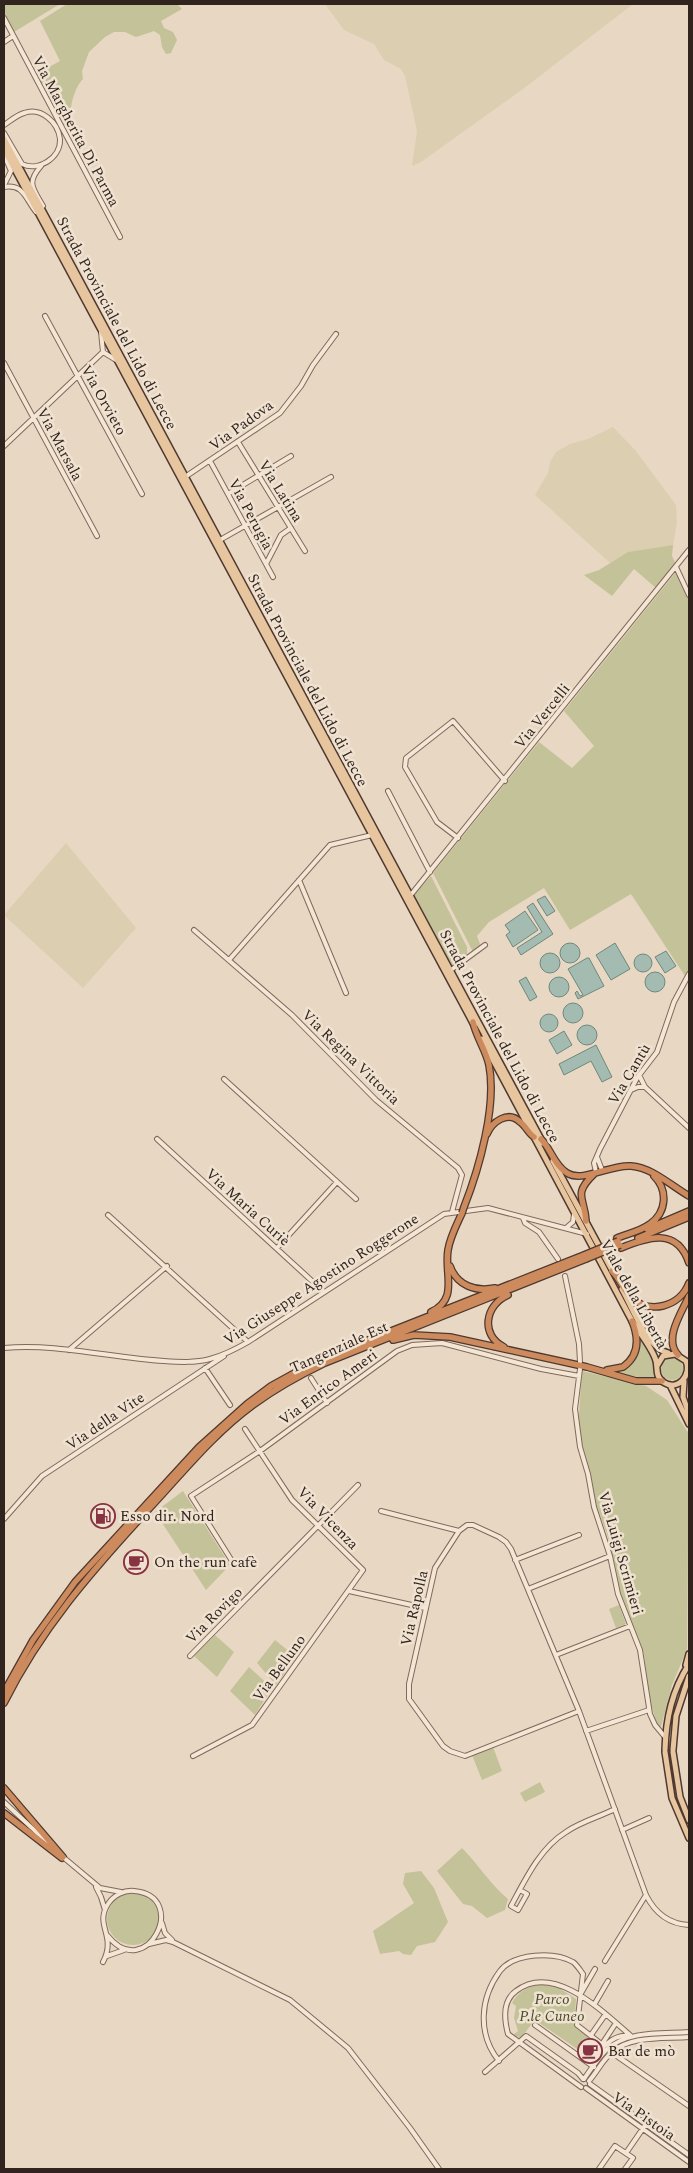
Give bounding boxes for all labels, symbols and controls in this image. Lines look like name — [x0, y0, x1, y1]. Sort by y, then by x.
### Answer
street label: Via Margherita Di Parma — [26, 51, 126, 212]
street label: Strada Provinciale del Lido di Lecce — [50, 213, 183, 434]
street label: Via Orvieto — [75, 361, 132, 440]
street label: Via Padova — [204, 394, 279, 457]
street label: Via Marsala — [31, 403, 89, 486]
street label: Via Latina — [252, 456, 309, 527]
street label: Via Perugia — [222, 474, 279, 555]
street label: Strada Provinciale del Lido di Lecce — [241, 570, 374, 791]
street label: Via Vercelli — [509, 679, 576, 754]
street label: Strada Provinciale del Lido di Lecce — [433, 926, 566, 1147]
street label: Via Regina Vittoria — [296, 1004, 406, 1111]
street label: Via Cantù — [602, 1039, 657, 1109]
street label: Via Maria Curiè — [200, 1163, 295, 1252]
street label: Via Giuseppe Agostino Roggerone — [219, 1208, 423, 1351]
street label: Viale della Libertà — [594, 1235, 674, 1354]
street label: Tangenziale Est — [286, 1315, 392, 1379]
street label: Via Enrico Ameri — [274, 1344, 382, 1431]
street label: Via della Vite — [61, 1386, 149, 1456]
street label: Via Vicenza — [291, 1481, 364, 1556]
street label: Via Luigi Scrimieri — [592, 1489, 649, 1618]
fuel station icon: Esso dir. Nord — [90, 1503, 116, 1529]
place label: Esso dir. Nord — [120, 1505, 215, 1528]
cafe icon: On the run cafè — [123, 1549, 149, 1575]
place label: On the run cafè — [154, 1551, 257, 1574]
street label: Via Rapolla — [395, 1567, 435, 1648]
street label: Via Rovigo — [180, 1581, 248, 1649]
street label: Via Belluno — [247, 1630, 312, 1707]
park label: Parco P.le Cuneo — [519, 1988, 585, 2028]
cafe icon: Bar de mò — [577, 2038, 603, 2064]
place label: Bar de mò — [608, 2040, 675, 2063]
street label: Via Pistoia — [607, 2086, 681, 2147]

